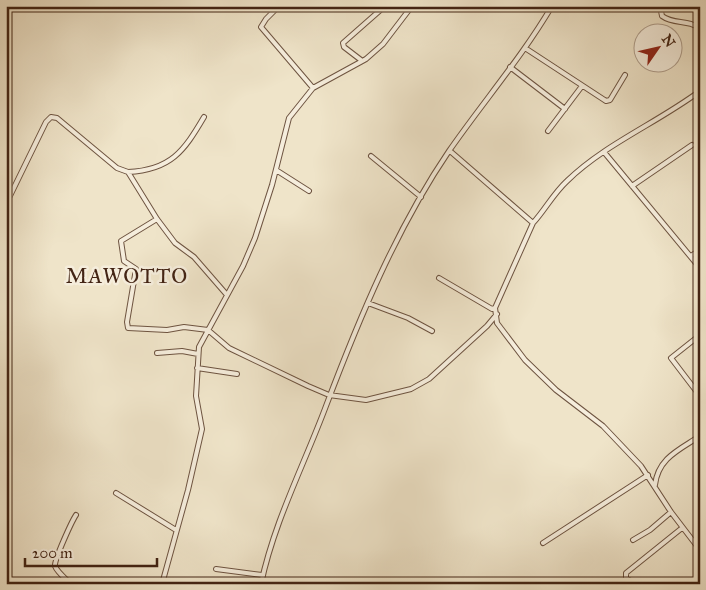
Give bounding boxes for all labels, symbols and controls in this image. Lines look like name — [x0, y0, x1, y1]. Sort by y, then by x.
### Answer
north arrow — [634, 22, 684, 72]
text: N — [658, 31, 679, 51]
district label: MAWOTTO — [66, 263, 188, 289]
scale bar — [25, 535, 158, 567]
text: 200 m — [32, 544, 73, 562]

